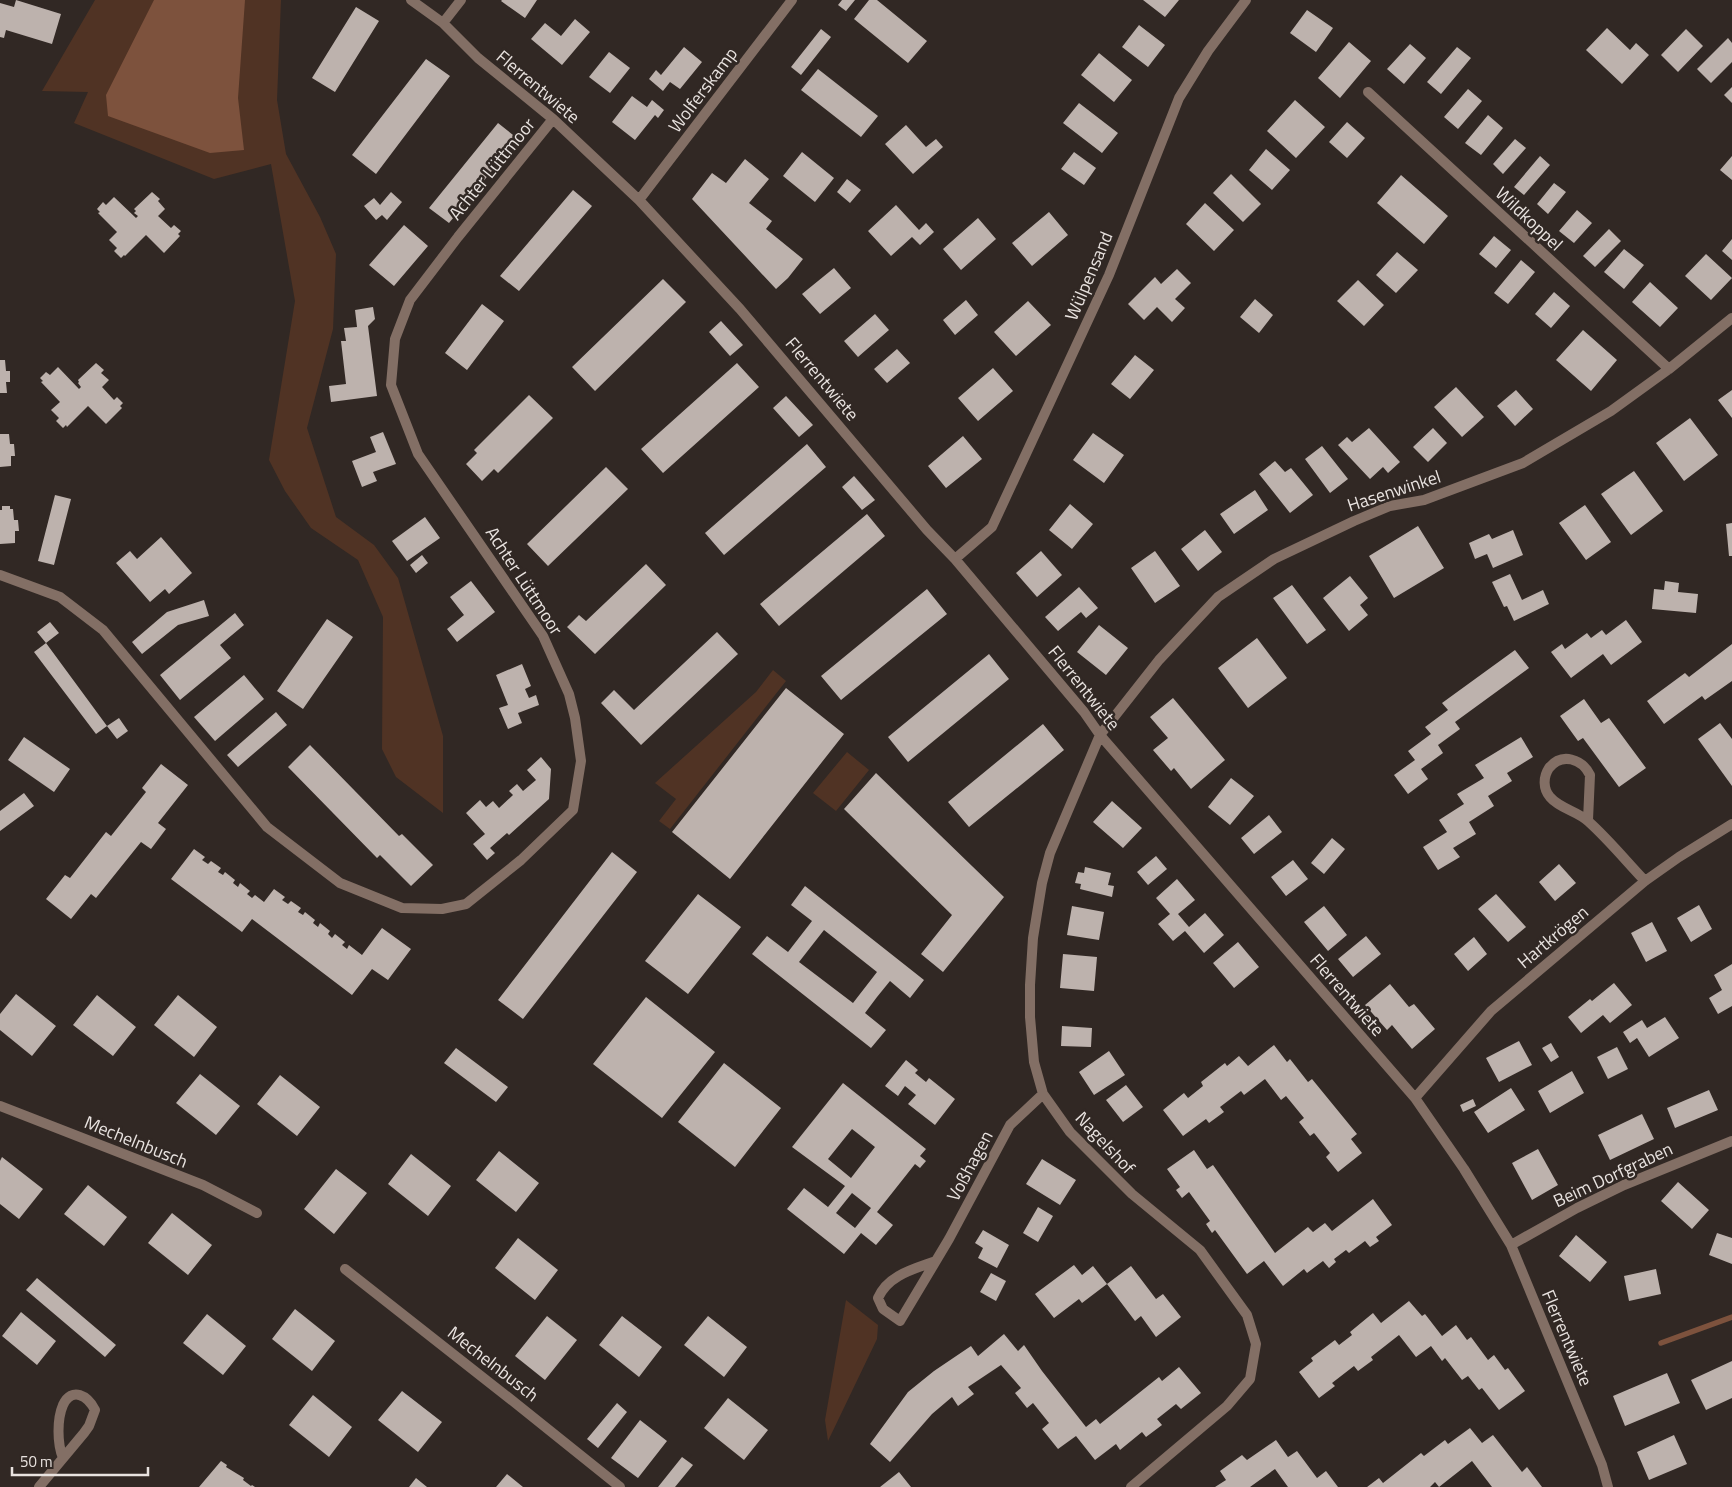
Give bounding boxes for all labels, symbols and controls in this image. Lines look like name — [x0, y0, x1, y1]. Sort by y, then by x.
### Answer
street label: Wolferskamp — [661, 41, 744, 138]
street label: Flerrentwiete — [491, 43, 586, 130]
street label: Achter Lüttmoor — [442, 112, 541, 226]
street label: Wildkoppel — [1490, 180, 1569, 257]
street label: Wülpensand — [1058, 227, 1119, 324]
street label: Flerrentwiete — [779, 331, 866, 426]
street label: Hasenwinkel — [1343, 463, 1444, 518]
street label: Achter Lüttmoor — [479, 521, 570, 640]
street label: Flerrentwiete — [1042, 640, 1127, 736]
street label: Hartkrögen — [1511, 899, 1594, 975]
street label: Flerrentwiete — [1304, 947, 1391, 1042]
street label: Nagelshof — [1069, 1105, 1142, 1180]
street label: Mechelnbusch — [80, 1109, 192, 1175]
street label: Voßhagen — [940, 1126, 999, 1206]
street label: Beim Dorfgraben — [1549, 1135, 1677, 1214]
street label: Flerrentwiete — [1535, 1286, 1600, 1390]
street label: Mechelnbusch — [442, 1319, 545, 1408]
scale bar — [12, 1444, 149, 1476]
text: 50 m — [20, 1450, 53, 1473]

